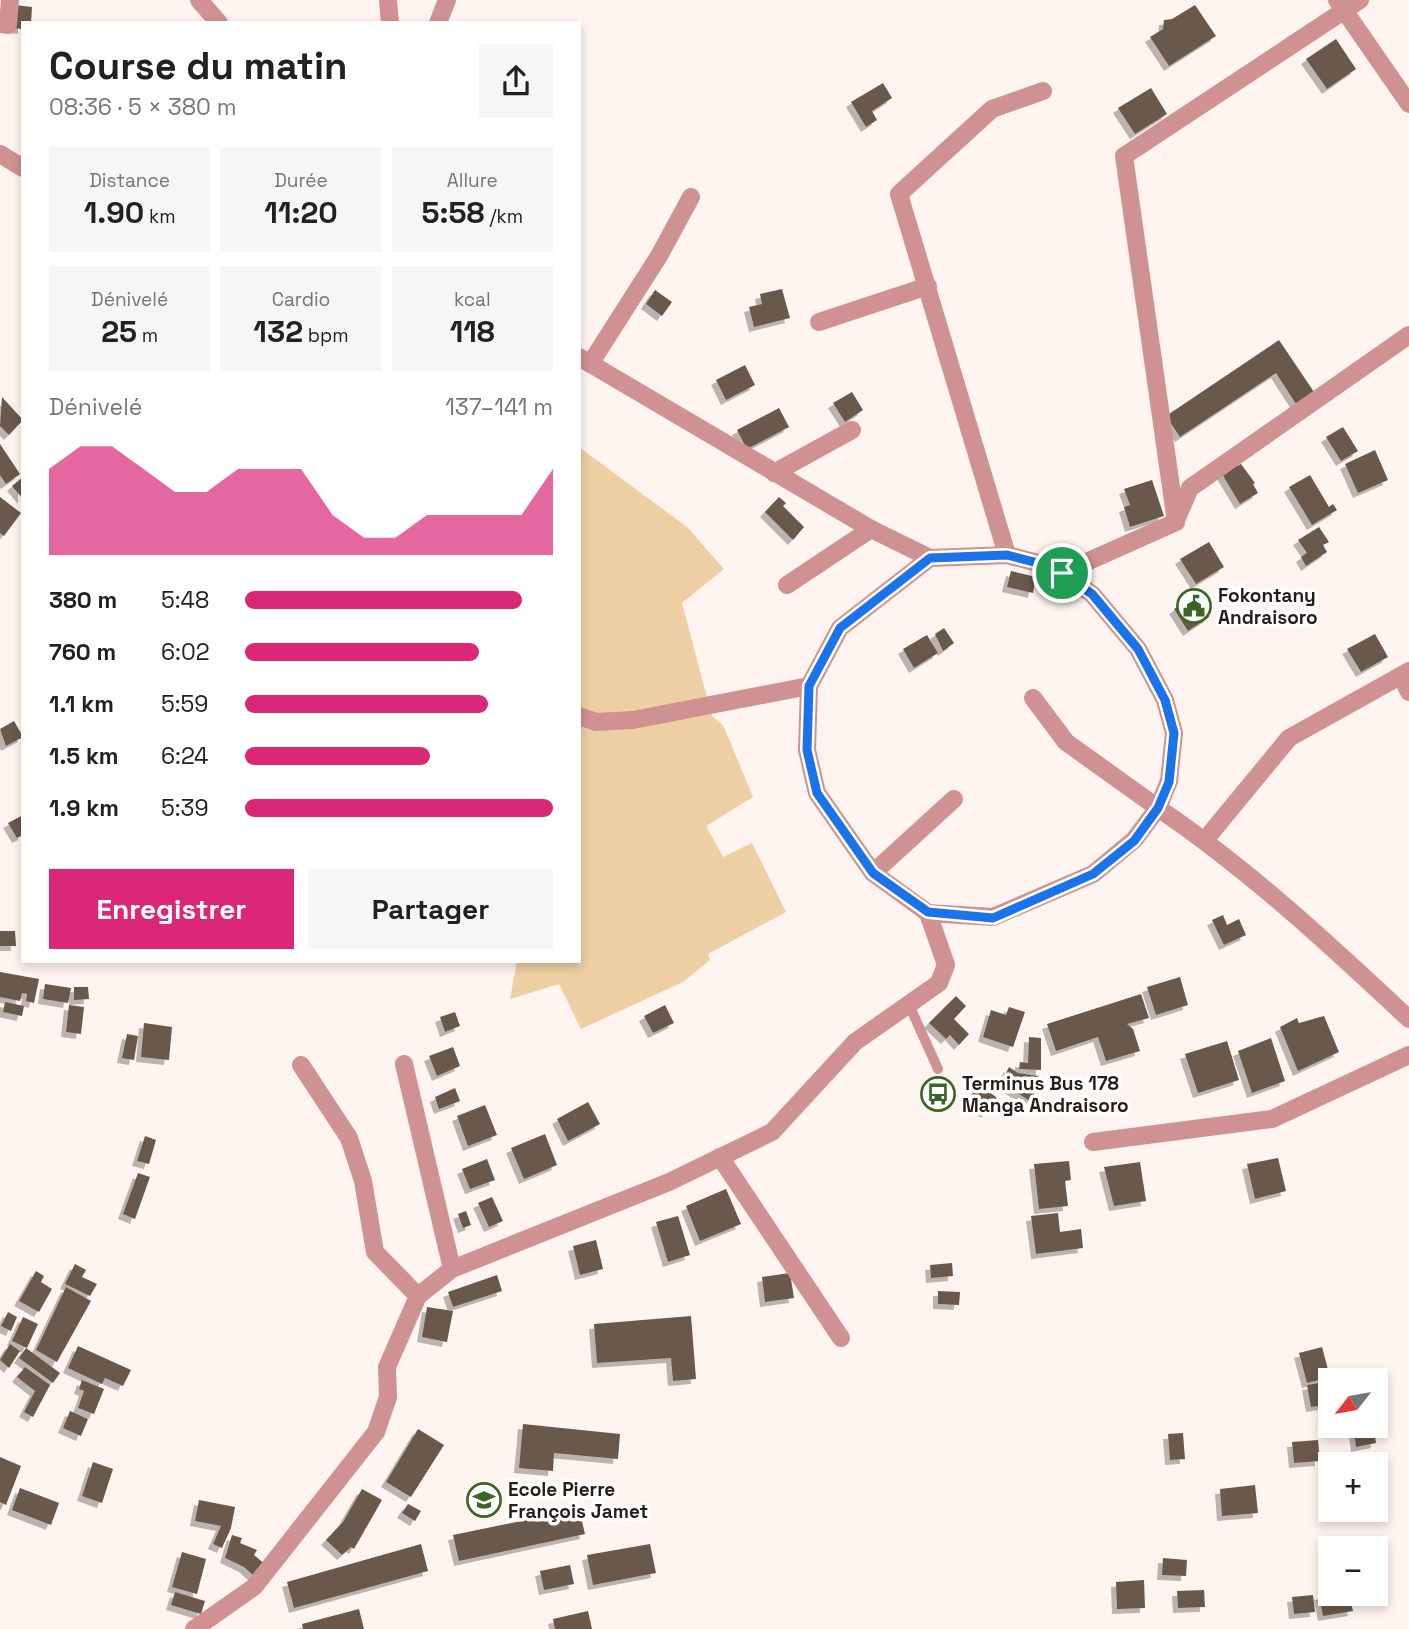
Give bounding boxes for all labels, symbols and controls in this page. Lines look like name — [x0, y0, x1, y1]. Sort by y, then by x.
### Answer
text: Course du matin — [49, 42, 347, 90]
button: share — [479, 44, 553, 118]
text: 08:36 · 5 × 380 m — [49, 92, 237, 122]
text: Distance — [89, 168, 170, 193]
text: Durée — [274, 168, 328, 193]
text: Allure — [447, 168, 498, 193]
text: 1.90 — [84, 193, 144, 232]
text: 11:20 — [264, 193, 338, 232]
text: 5:58 — [422, 193, 485, 232]
text: km — [144, 204, 176, 229]
text: /km — [485, 204, 523, 229]
text: Dénivelé — [91, 287, 168, 312]
text: Cardio — [272, 287, 330, 312]
text: kcal — [454, 287, 491, 312]
text: 25 — [101, 312, 137, 351]
text: 132 — [253, 312, 303, 351]
text: 118 — [450, 312, 495, 351]
text: m — [137, 323, 158, 348]
text: bpm — [303, 323, 349, 348]
text: Dénivelé — [49, 392, 142, 422]
text: 137–141 m — [445, 392, 553, 422]
pin — [1032, 543, 1092, 603]
icon: arrive — [1043, 554, 1081, 592]
place label: Fokontany Andraisoro — [1218, 583, 1318, 630]
text: 380 m — [49, 585, 117, 615]
text: 5:48 — [161, 585, 209, 615]
public building icon: Fokontany Andraisoro — [1175, 587, 1213, 625]
text: 760 m — [49, 637, 116, 667]
text: 6:02 — [161, 637, 210, 667]
text: 1.1 km — [49, 689, 114, 719]
text: 5:59 — [161, 689, 208, 719]
text: 1.5 km — [49, 741, 119, 771]
text: 6:24 — [161, 741, 208, 771]
text: 1.9 km — [49, 793, 119, 823]
text: 5:39 — [161, 793, 209, 823]
button: Enregistrer — [49, 869, 294, 949]
button: Partager — [308, 869, 553, 949]
place label: Terminus Bus 178 Manga Andraisoro — [962, 1071, 1129, 1118]
bus stop icon: Terminus Bus 178 Manga Andraisoro — [919, 1075, 957, 1113]
north arrow — [1318, 1368, 1388, 1438]
map controls — [1318, 1368, 1388, 1606]
button: + — [1318, 1452, 1388, 1522]
place label: Ecole Pierre François Jamet — [508, 1477, 648, 1524]
school or university icon: Ecole Pierre François Jamet — [465, 1481, 503, 1519]
button: − — [1318, 1536, 1388, 1606]

